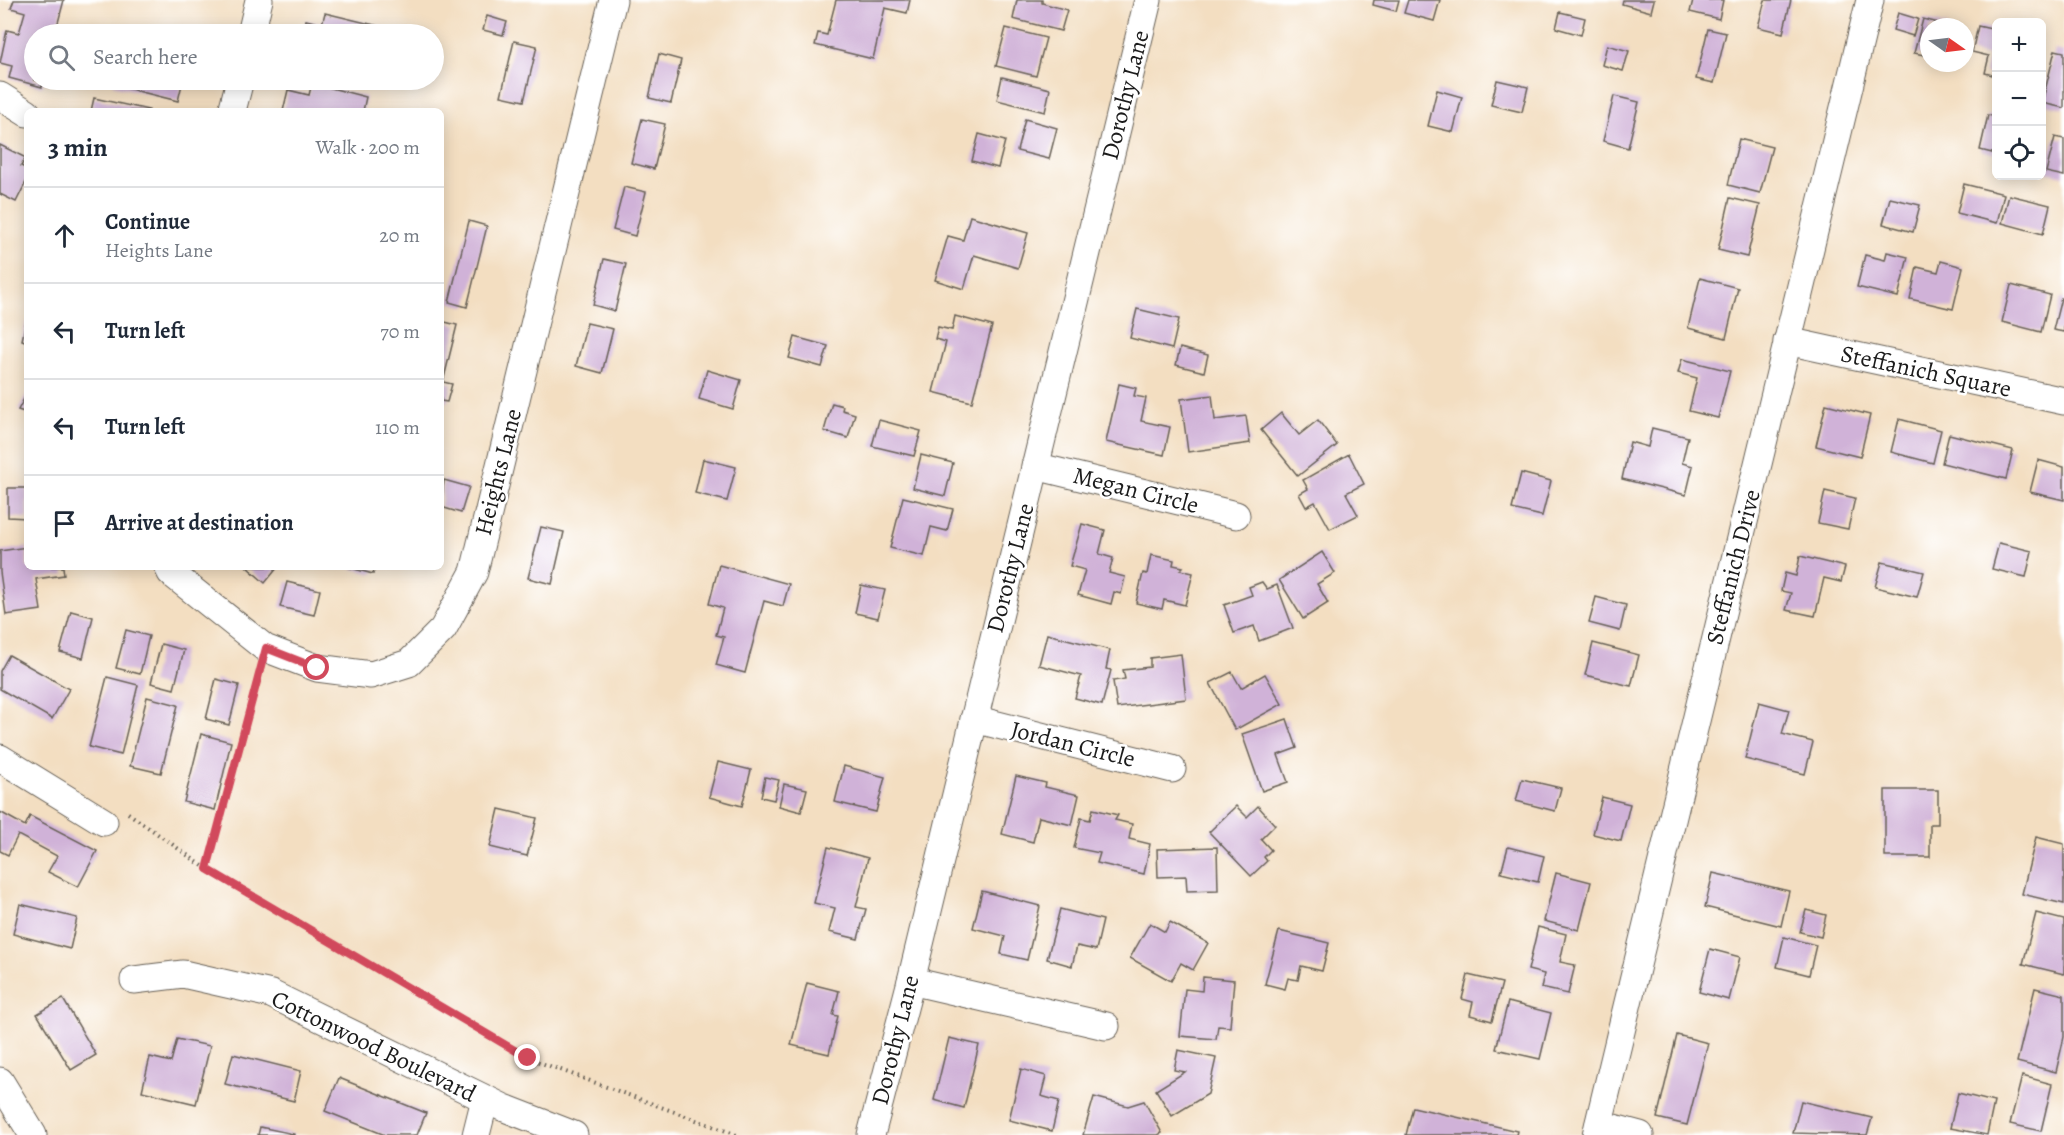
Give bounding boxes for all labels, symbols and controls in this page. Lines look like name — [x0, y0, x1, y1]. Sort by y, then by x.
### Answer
north arrow — [1920, 18, 1974, 72]
map controls — [1992, 18, 2046, 180]
button: + — [1992, 18, 2046, 72]
search box — [24, 24, 444, 90]
street label: Dorothy Lane — [1093, 27, 1157, 163]
icon: search — [45, 41, 78, 74]
text: Search here — [93, 42, 198, 72]
button: − — [1992, 72, 2046, 126]
button: locate — [1992, 126, 2046, 180]
text: 3 min — [48, 130, 108, 165]
text: Walk · 200 m — [316, 134, 420, 161]
text: Continue — [105, 207, 190, 237]
icon: ahead — [48, 219, 81, 252]
text: 20 m — [379, 222, 420, 249]
text: Heights Lane — [105, 237, 213, 264]
icon: left — [48, 315, 81, 348]
text: Turn left — [105, 316, 185, 346]
text: 70 m — [380, 318, 420, 345]
street label: Steffanich Square — [1838, 337, 2014, 405]
street label: Heights Lane — [467, 405, 529, 539]
icon: left — [48, 411, 81, 444]
text: Turn left — [105, 412, 185, 442]
text: 110 m — [375, 414, 420, 441]
street label: Megan Circle — [1070, 459, 1202, 521]
street label: Steffanich Drive — [1698, 486, 1768, 648]
street label: Dorothy Lane — [978, 500, 1042, 636]
icon: arrive — [48, 507, 81, 540]
text: Arrive at destination — [105, 508, 294, 538]
route start — [303, 654, 329, 680]
street label: Jordan Circle — [1008, 713, 1138, 775]
street label: Dorothy Lane — [863, 972, 927, 1108]
street label: Cottonwood Boulevard — [266, 983, 482, 1110]
route end — [514, 1044, 540, 1070]

